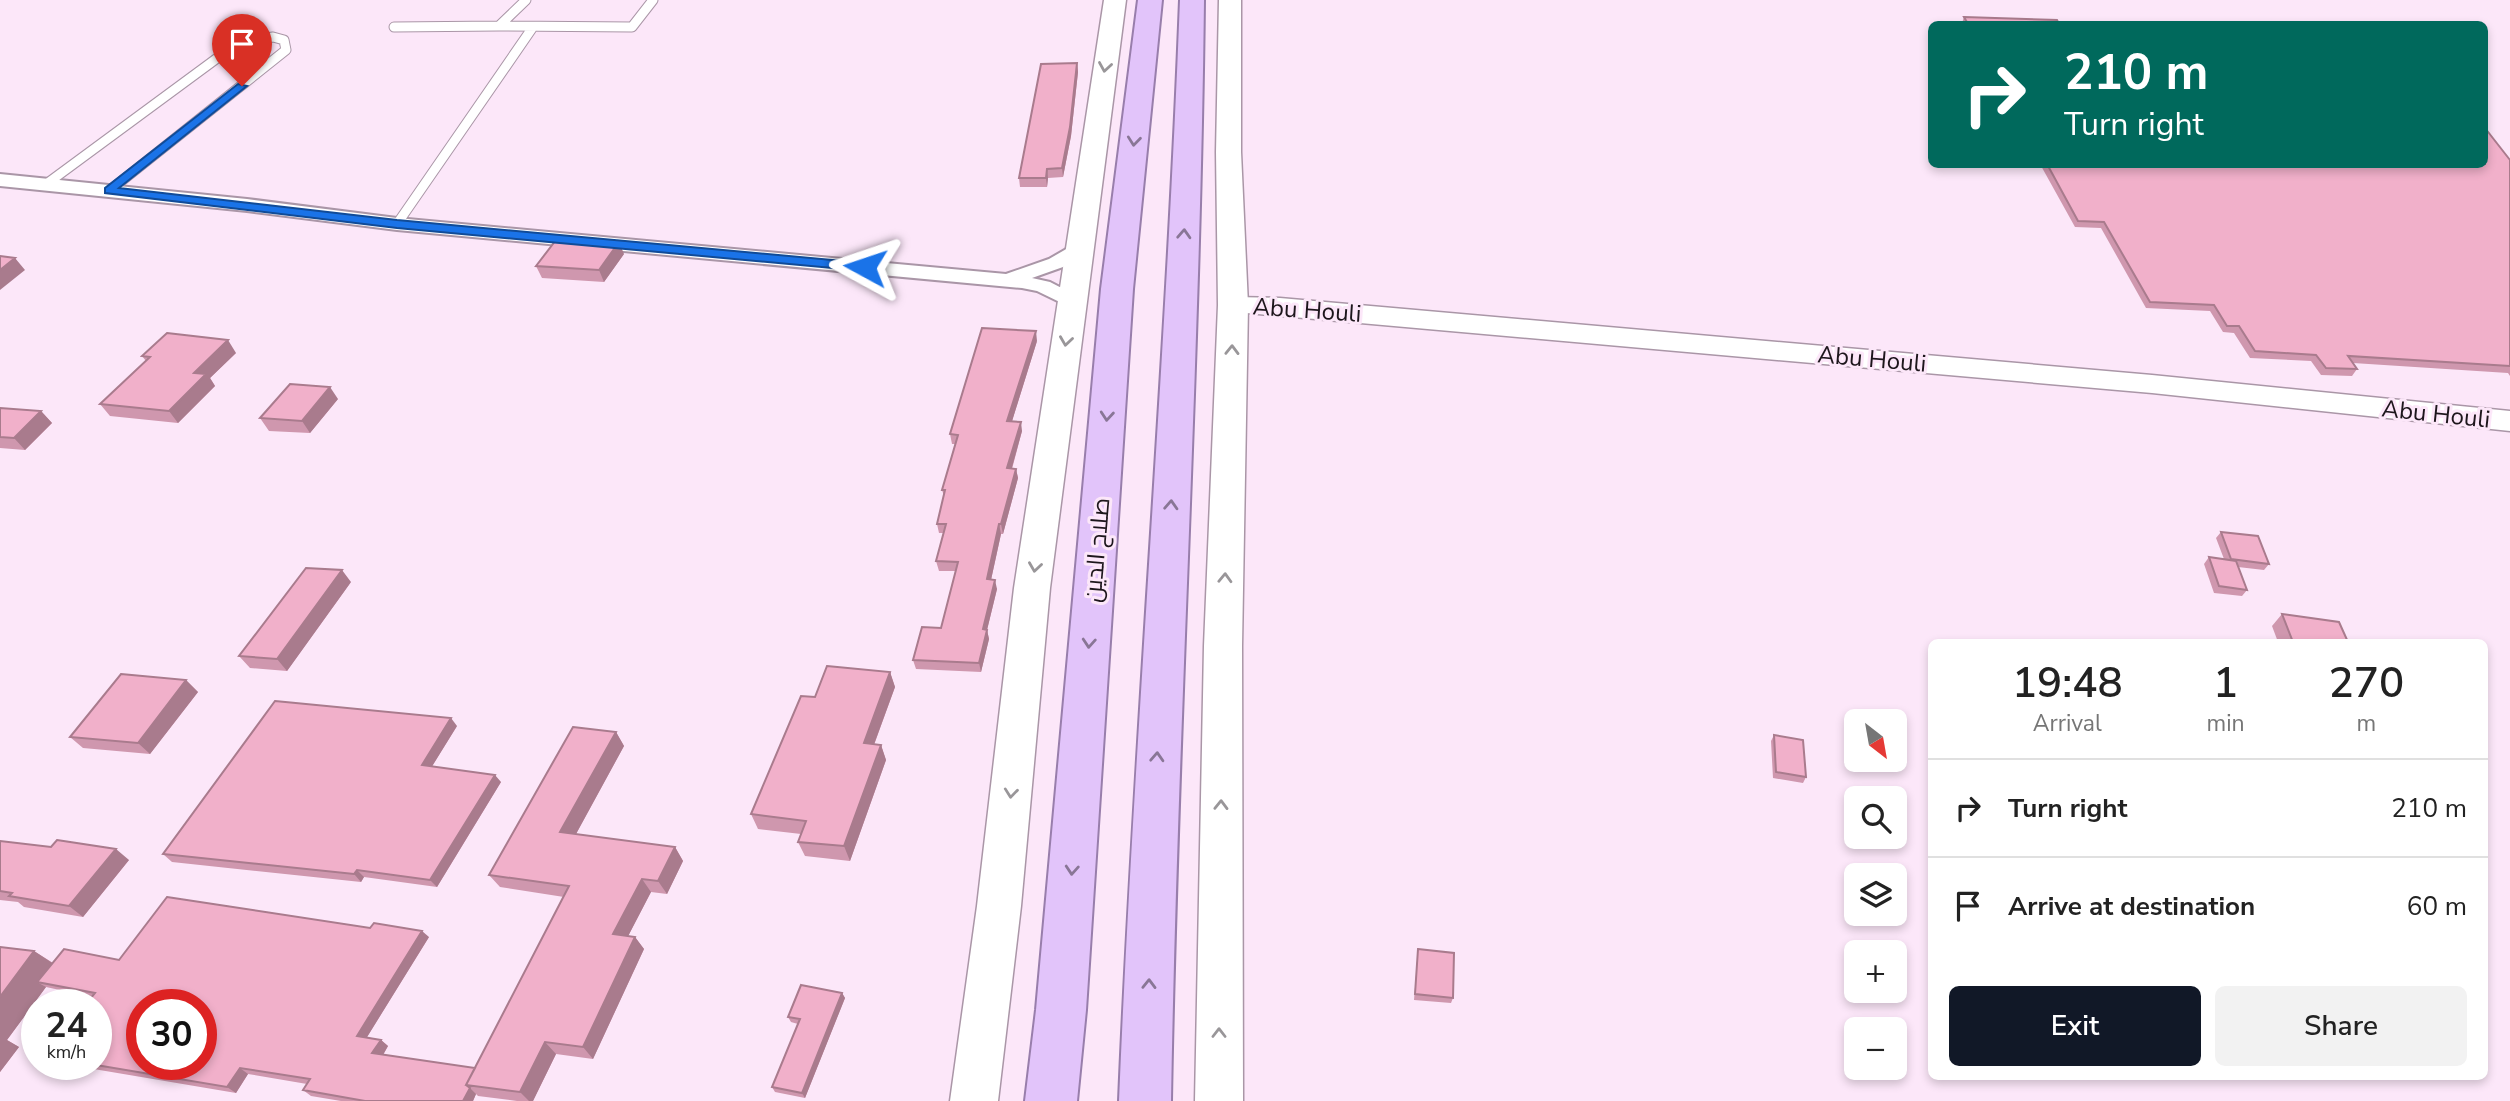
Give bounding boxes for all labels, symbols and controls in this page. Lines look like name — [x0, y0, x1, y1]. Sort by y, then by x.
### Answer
pin — [212, 14, 272, 86]
icon: arrive — [223, 25, 261, 63]
text: 210 m — [2064, 39, 2208, 106]
icon: right — [1949, 49, 2040, 140]
one-way arrow — [1098, 62, 1113, 73]
text: Turn right — [2064, 103, 2204, 146]
one-way arrow — [1127, 136, 1142, 147]
one-way arrow — [1177, 229, 1192, 240]
position arrow — [828, 230, 902, 304]
street label: Abu Houli — [1252, 290, 1362, 330]
one-way arrow — [1059, 335, 1074, 347]
street label: Abu Houli — [1816, 338, 1928, 380]
one-way arrow — [1224, 345, 1239, 356]
street label: Abu Houli — [2380, 392, 2492, 436]
one-way arrow — [1100, 411, 1115, 422]
street label: صلاح الدين — [1076, 496, 1118, 604]
one-way arrow — [1163, 499, 1178, 510]
one-way arrow — [1028, 561, 1043, 572]
one-way arrow — [1217, 572, 1232, 583]
one-way arrow — [1082, 638, 1097, 649]
text: 19:48 — [2012, 655, 2123, 712]
text: 1 — [2213, 655, 2238, 712]
text: 270 — [2328, 655, 2404, 712]
text: Arrival — [2033, 708, 2102, 739]
text: min — [2207, 708, 2245, 739]
text: m — [2356, 708, 2376, 739]
north arrow — [1844, 709, 1908, 772]
map controls — [1844, 709, 1907, 1080]
one-way arrow — [1150, 751, 1165, 762]
button: search — [1844, 786, 1907, 849]
one-way arrow — [1004, 788, 1019, 799]
icon: right — [1949, 789, 1987, 827]
text: Turn right — [2008, 791, 2127, 826]
text: 210 m — [2391, 791, 2467, 826]
one-way arrow — [1213, 800, 1229, 810]
button: layers — [1844, 863, 1907, 926]
one-way arrow — [1065, 864, 1080, 875]
icon: arrive — [1949, 887, 1987, 925]
text: Arrive at destination — [2008, 889, 2255, 924]
text: 60 m — [2407, 889, 2467, 924]
button: + — [1844, 940, 1907, 1003]
one-way arrow — [1141, 978, 1157, 989]
button: Exit — [1949, 986, 2201, 1066]
button: Share — [2215, 986, 2467, 1066]
speed limit sign: 30 — [126, 989, 217, 1080]
text: 24 — [45, 1002, 88, 1049]
button: − — [1844, 1017, 1907, 1080]
one-way arrow — [1211, 1027, 1227, 1038]
text: km/h — [47, 1040, 86, 1064]

